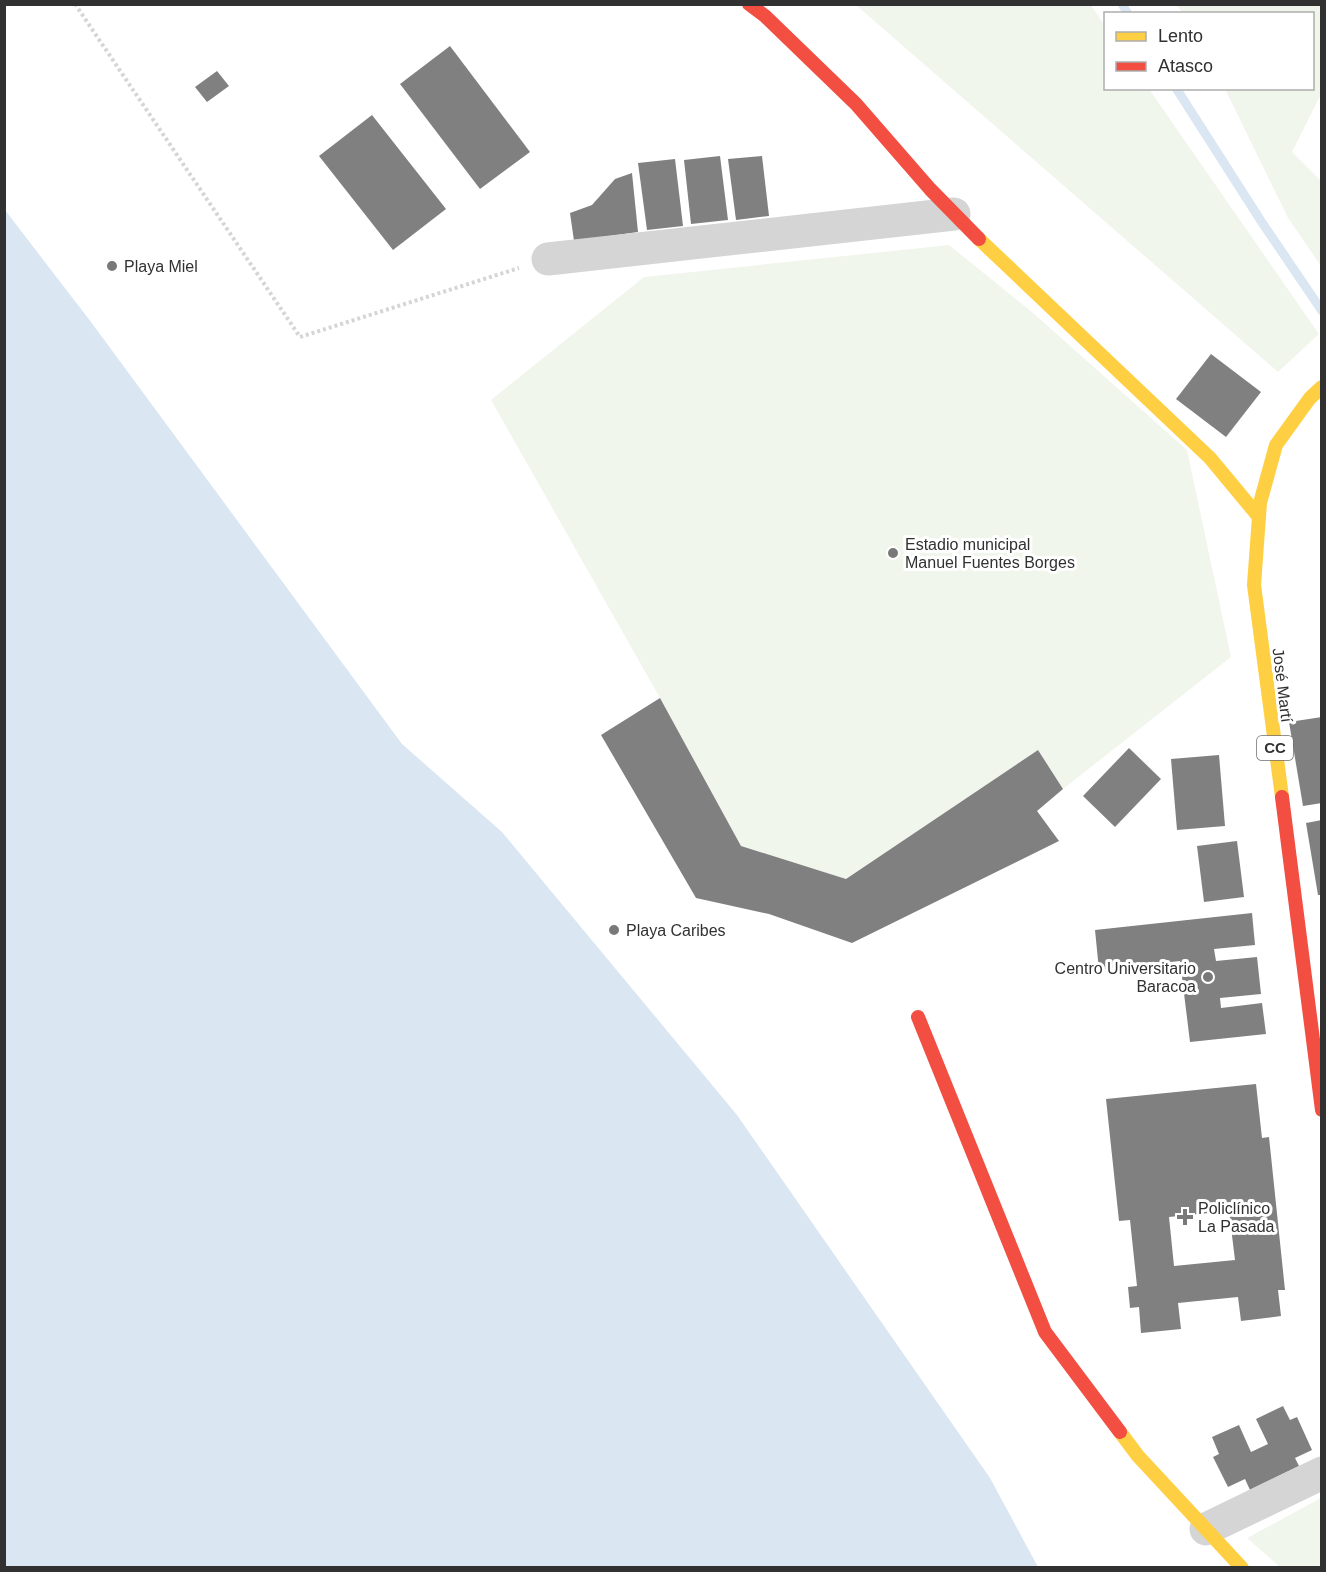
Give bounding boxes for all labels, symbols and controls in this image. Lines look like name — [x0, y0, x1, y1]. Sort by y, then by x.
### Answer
legend — [1104, 12, 1314, 90]
text: Lento — [1158, 26, 1203, 46]
text: Atasco — [1158, 56, 1213, 76]
place label: Playa Miel — [124, 258, 198, 275]
marker: Playa Miel — [105, 259, 119, 273]
place label: Estadio municipal Manuel Fuentes Borges — [905, 536, 1075, 571]
marker: Estadio municipal Manuel Fuentes Borges — [886, 546, 900, 560]
street label: José Martí — [1270, 647, 1296, 724]
road number: CC — [1257, 736, 1293, 760]
place label: Playa Caribes — [626, 922, 726, 939]
marker: Playa Caribes — [607, 923, 621, 937]
place label: Centro Universitario Baracoa — [1055, 960, 1196, 995]
marker: Centro Universitario Baracoa — [1201, 970, 1215, 984]
place label: Policlínico La Pasada — [1198, 1200, 1275, 1235]
marker: Policlínico La Pasada — [1176, 1208, 1194, 1226]

